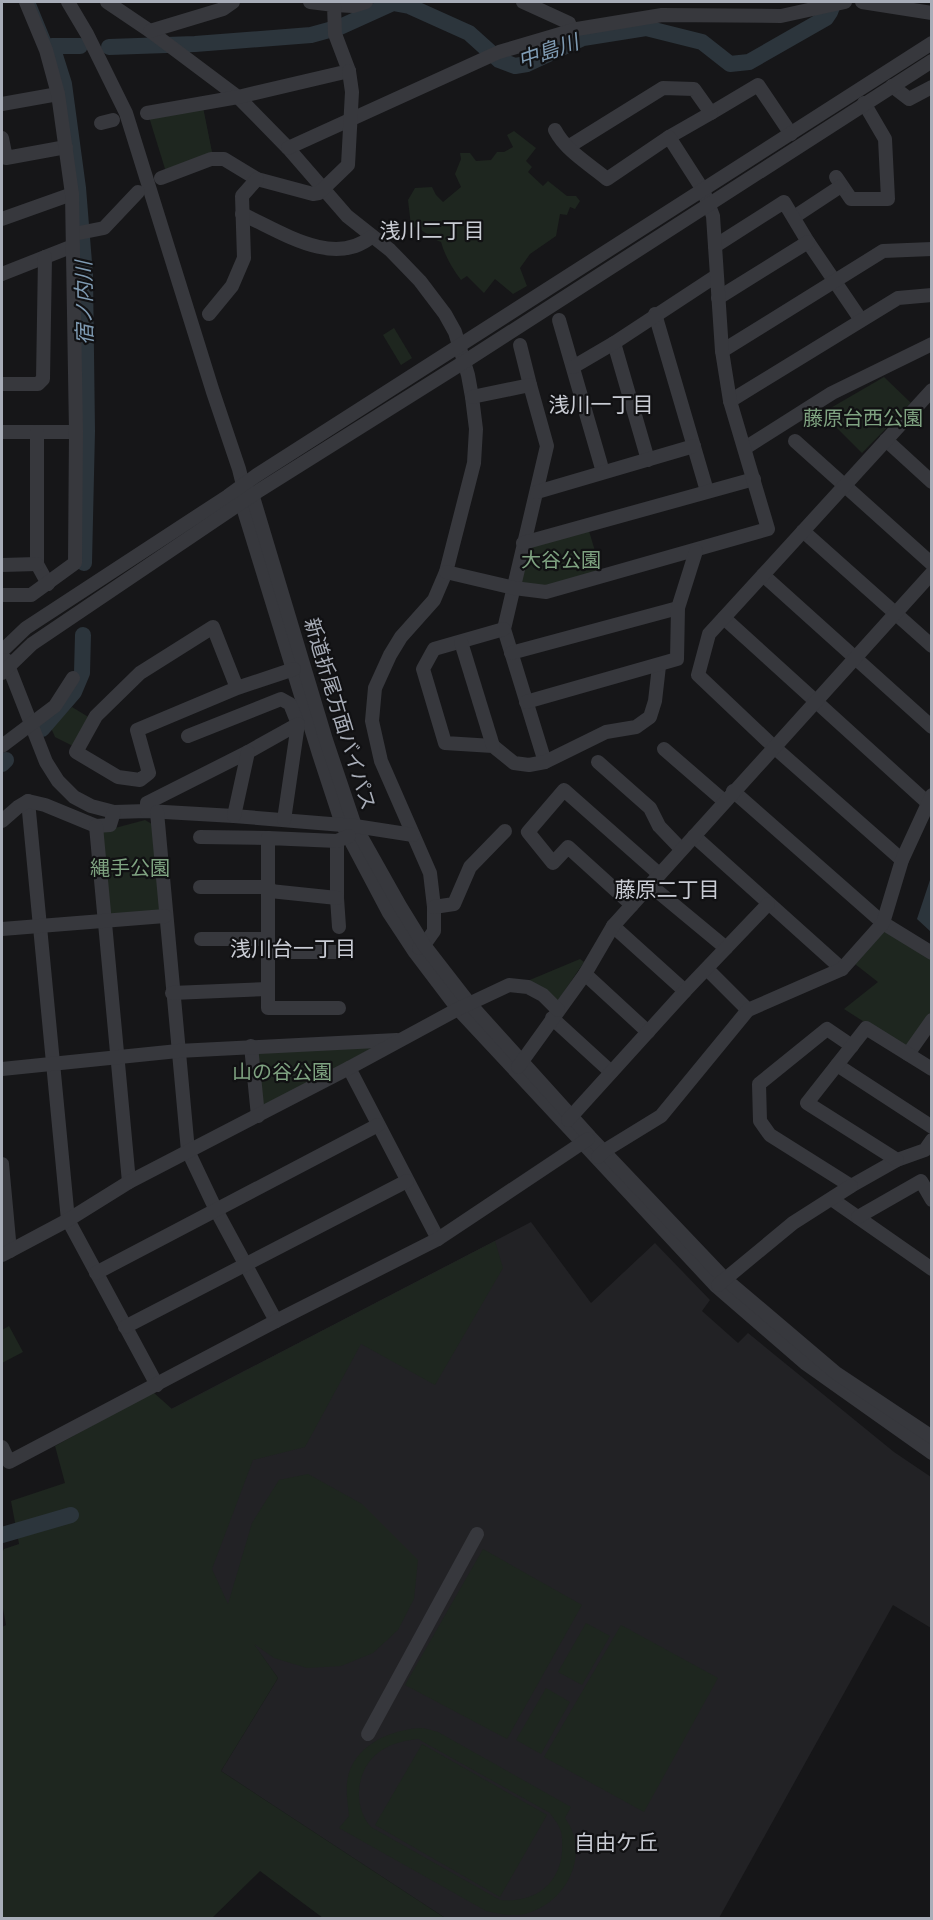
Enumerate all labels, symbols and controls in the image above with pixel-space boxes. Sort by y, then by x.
water label: 中島川 [514,28,584,73]
district label: 浅川二丁目 [380,218,485,243]
water label: 宿ノ内川 [71,259,97,345]
district label: 浅川一丁目 [549,392,654,417]
park label: 藤原台西公園 [803,406,923,430]
park label: 大谷公園 [521,548,601,572]
street label: 新道折尾方面バイパス [299,615,381,813]
park label: 縄手公園 [90,856,170,880]
district label: 藤原二丁目 [615,877,720,902]
district label: 浅川台一丁目 [230,936,356,961]
park label: 山の谷公園 [232,1060,332,1084]
district label: 自由ケ丘 [574,1830,658,1855]

